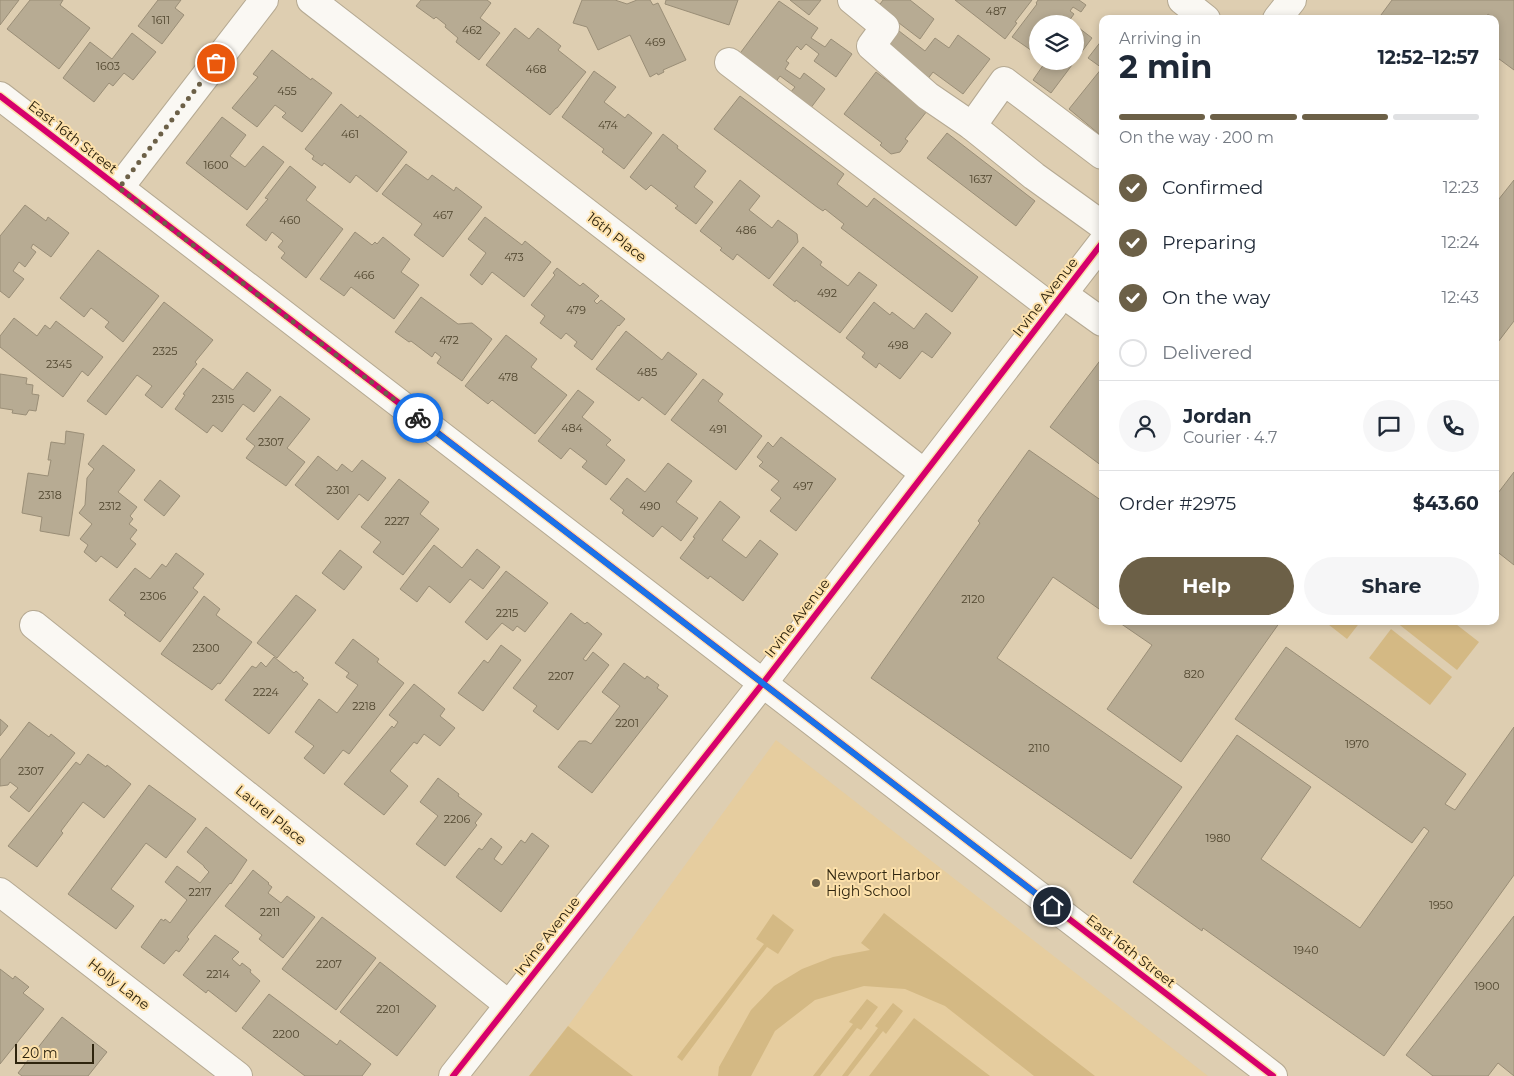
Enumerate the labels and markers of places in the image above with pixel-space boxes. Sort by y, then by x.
pin [195,42,237,84]
place label: Newport Harbor High School [826,866,941,900]
marker: Newport Harbor High School [810,877,822,889]
pin [1031,885,1073,927]

